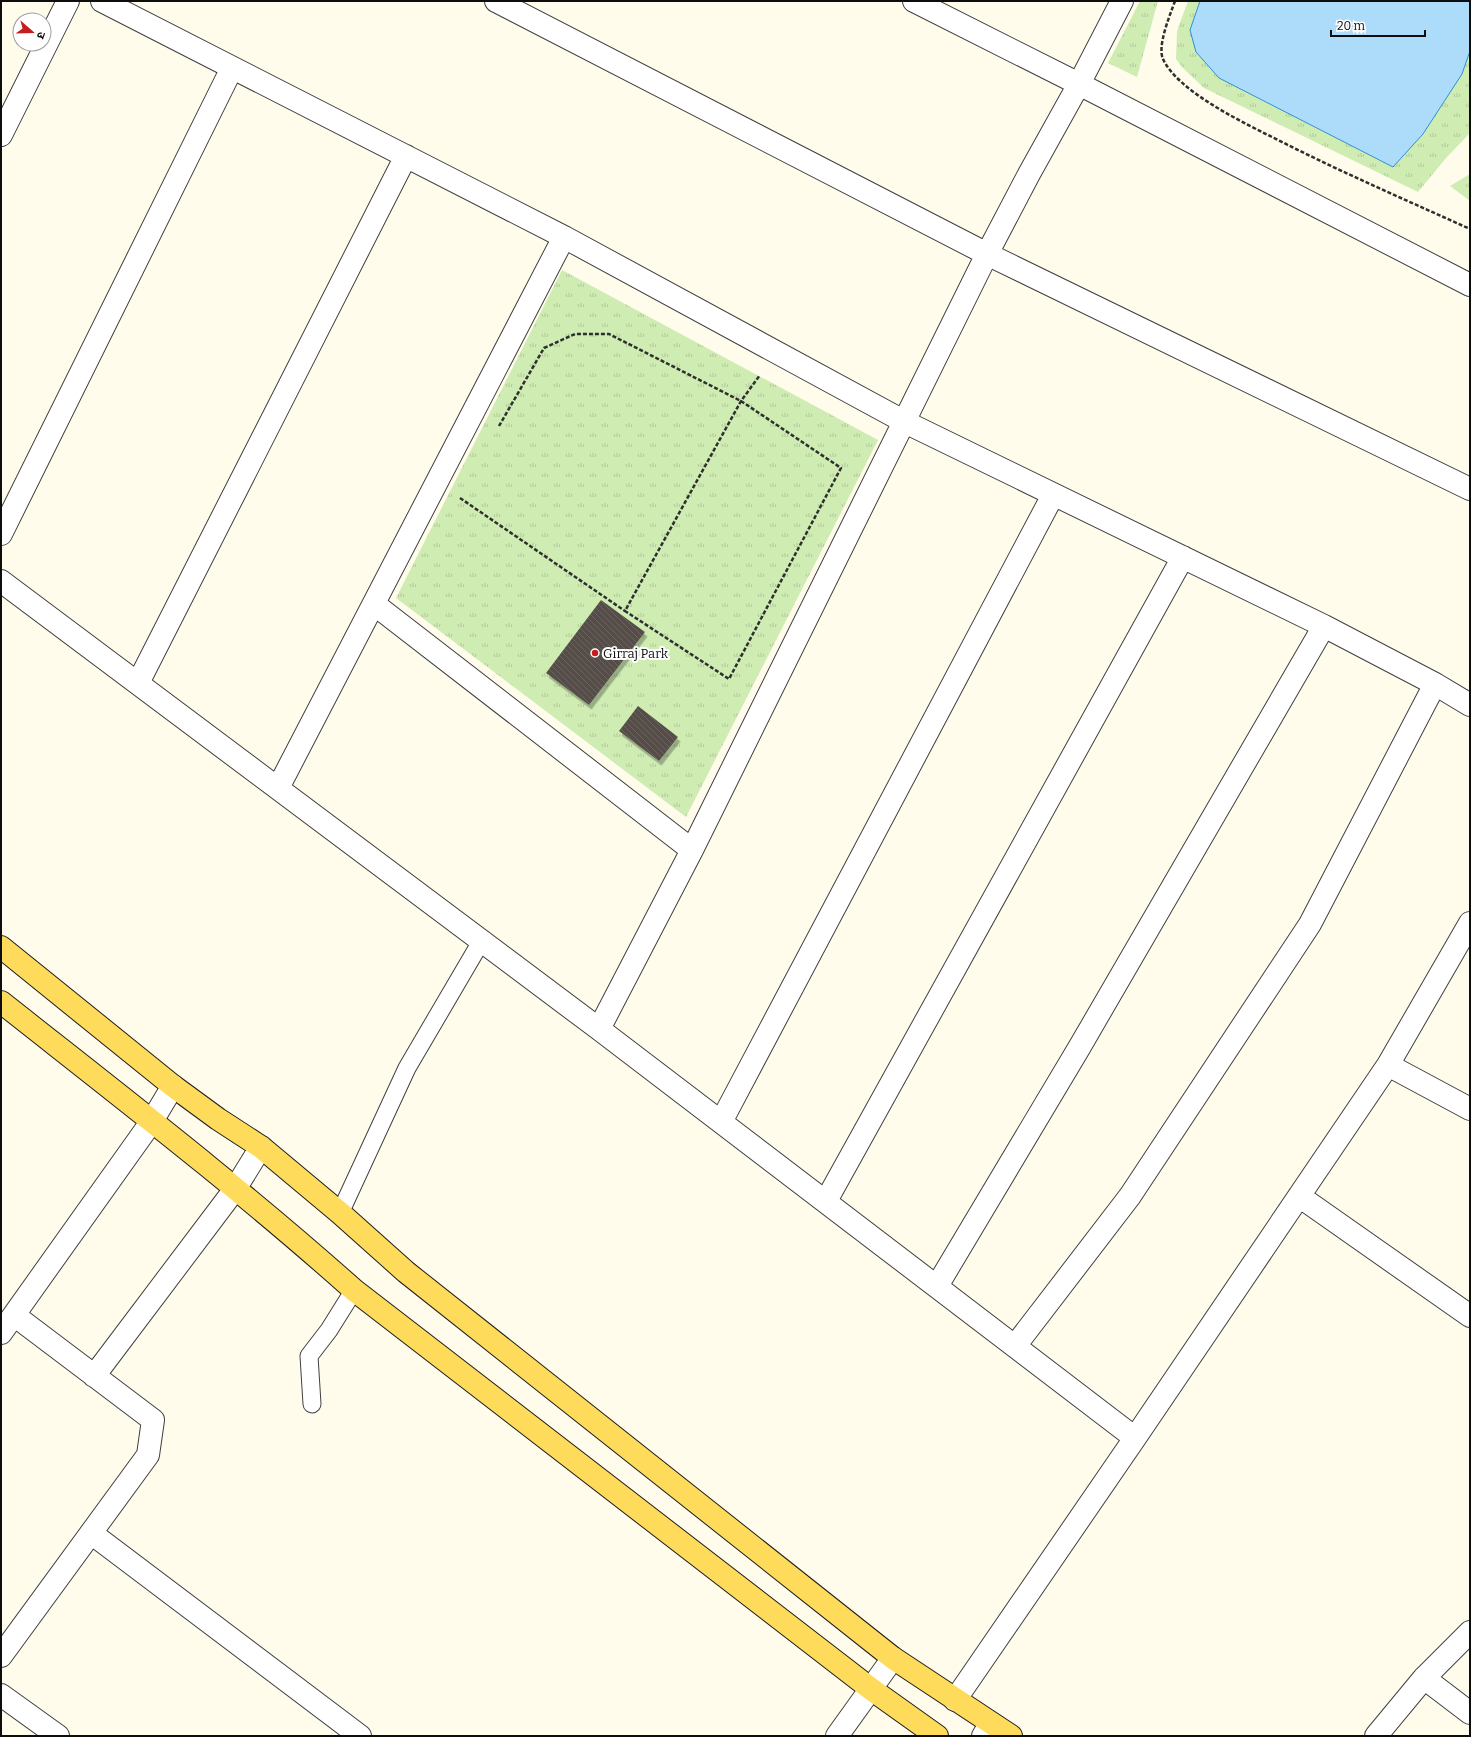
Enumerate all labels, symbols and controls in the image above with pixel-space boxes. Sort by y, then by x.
north arrow [12,12,52,52]
scale bar [1331,12,1425,38]
text: 20 m [1337,19,1366,33]
text: उ [34,30,48,41]
place label: Girraj Park [603,646,669,661]
marker: Girraj Park [590,648,600,658]

